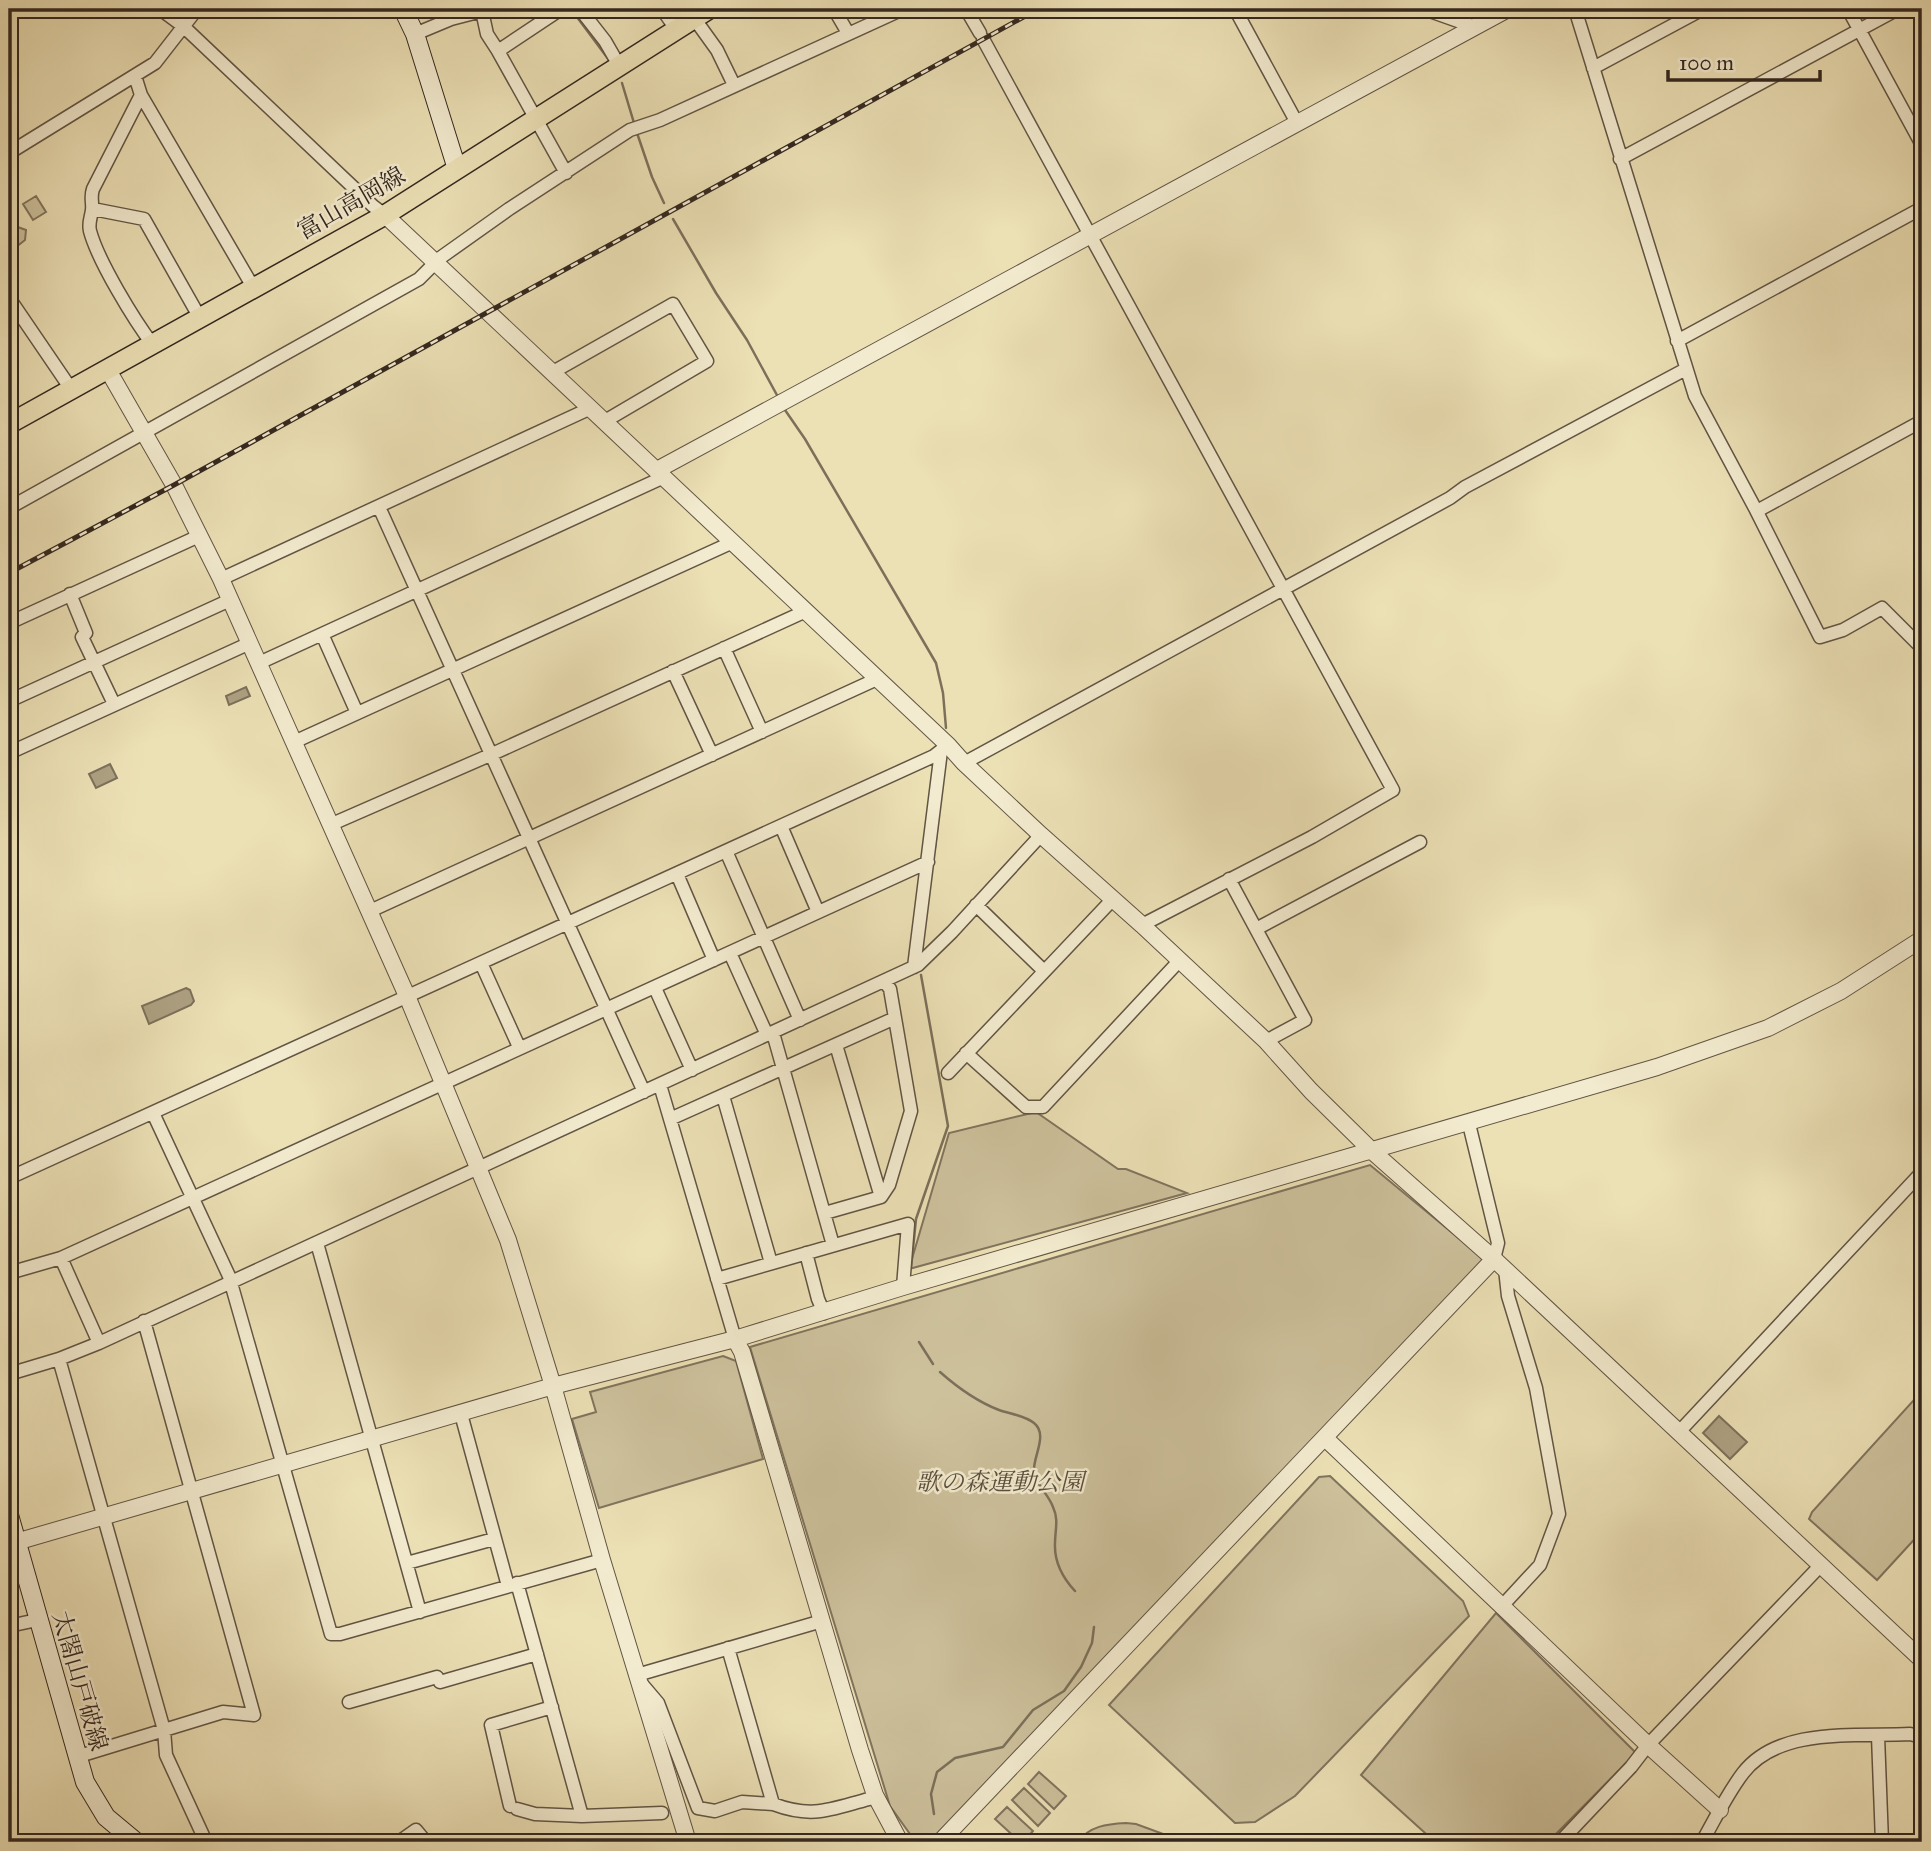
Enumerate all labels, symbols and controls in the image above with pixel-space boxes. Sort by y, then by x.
scale bar [1668,38,1821,82]
text: 100 m [1679,50,1734,76]
street label: 富山高岡線 [292,160,410,246]
park label: 歌の森運動公園 [916,1467,1088,1497]
street label: 太閤山戸破線 [46,1608,114,1754]

